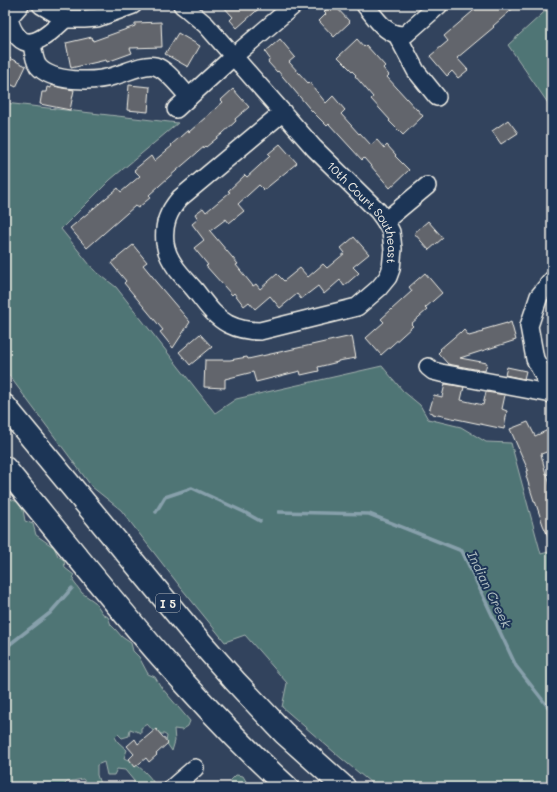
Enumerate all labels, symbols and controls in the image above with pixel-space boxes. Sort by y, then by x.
street label: 10th Court Southeast [324,158,401,264]
water label: Indian Creek [464,548,516,631]
road number: I 5 [156,594,180,612]

